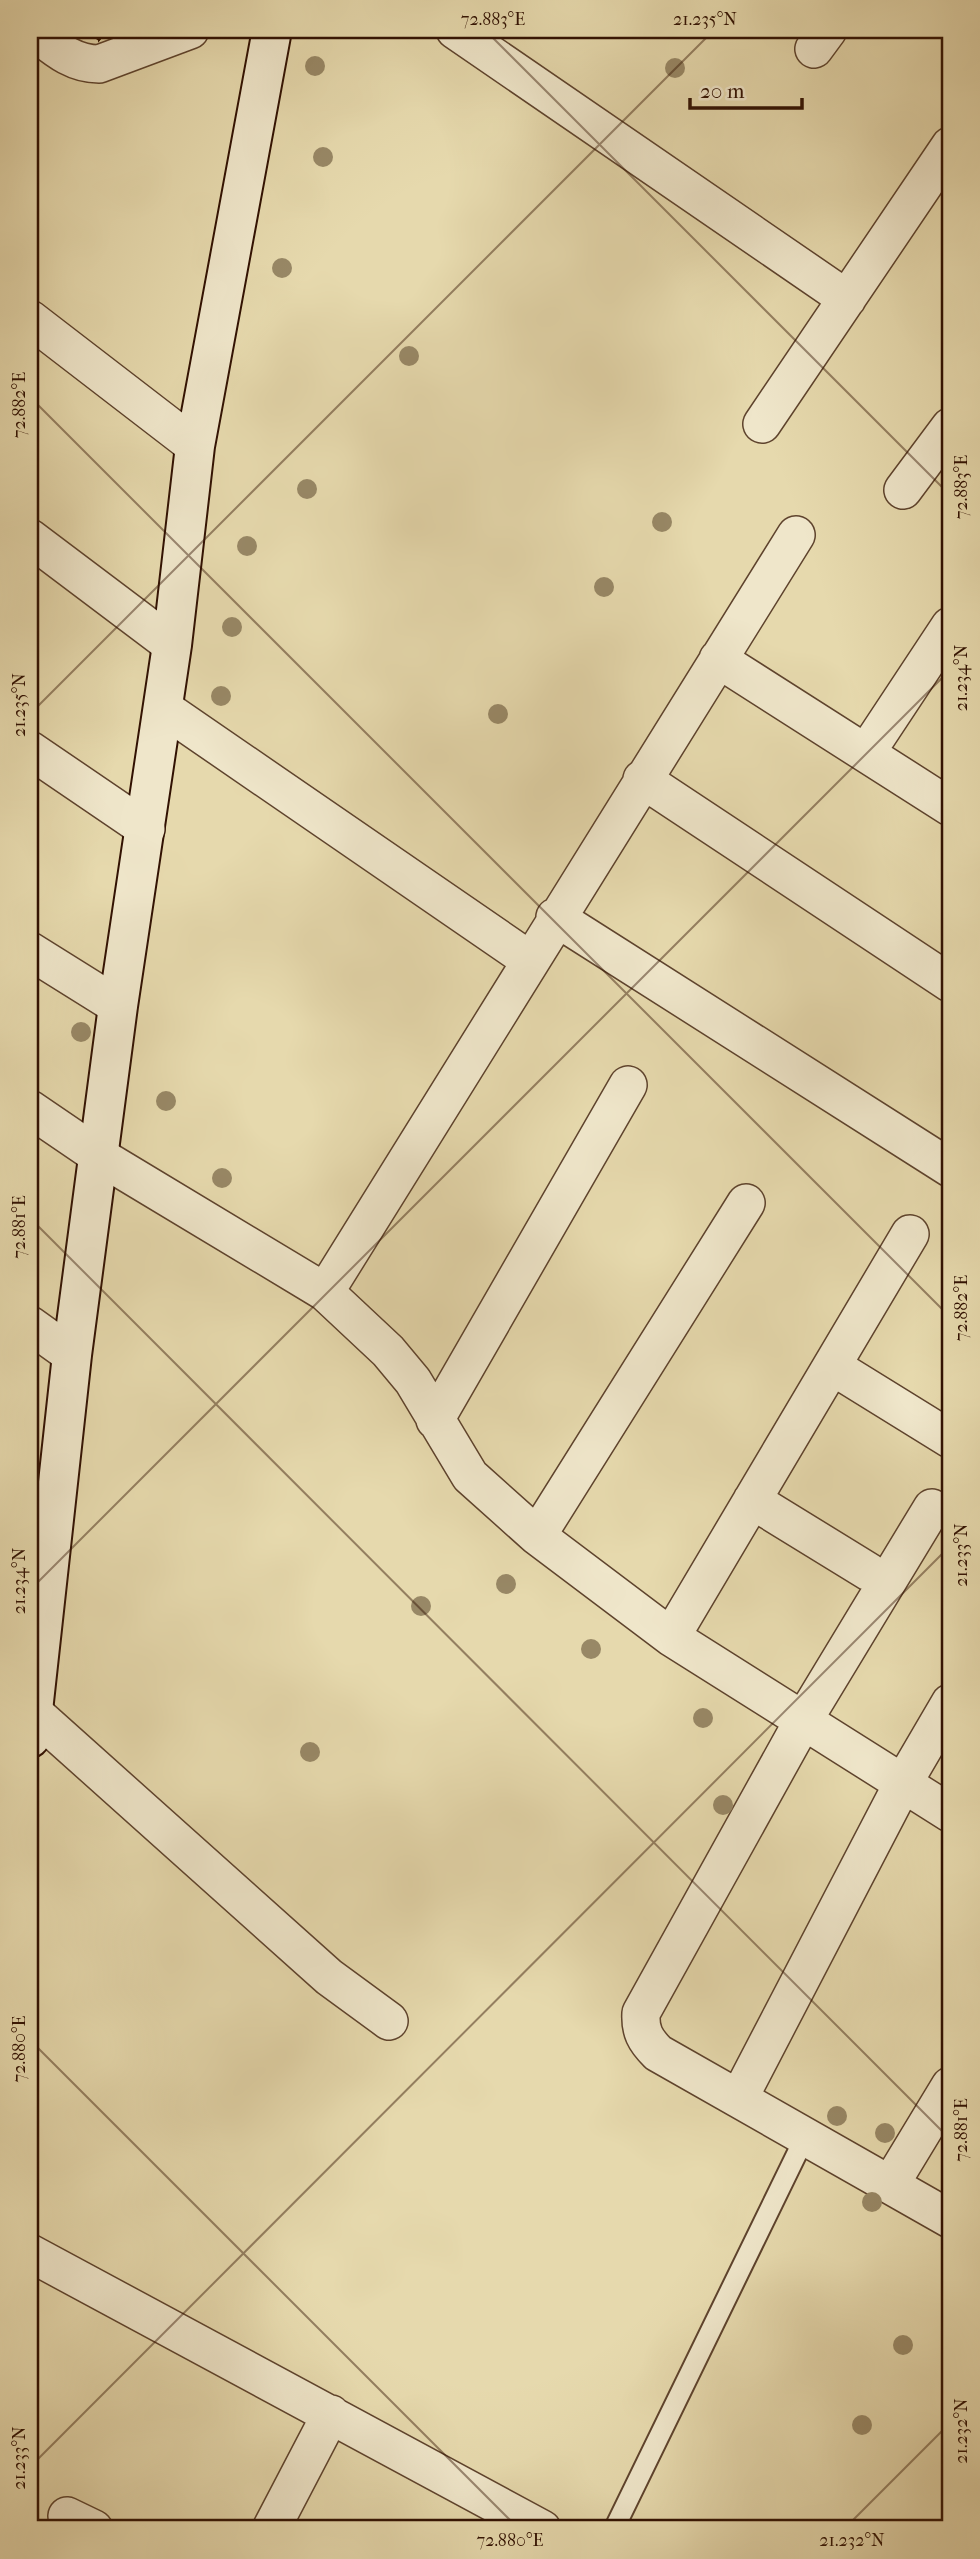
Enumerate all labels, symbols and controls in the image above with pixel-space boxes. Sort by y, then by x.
text: 72.883°E [461,9,525,30]
text: 21.235°N [673,9,737,30]
scale bar [690,66,802,110]
text: 20 m [700,79,745,103]
text: 72.882°E [9,372,30,438]
text: 72.883°E [951,455,972,519]
text: 21.234°N [951,644,972,711]
text: 21.235°N [9,673,30,737]
text: 72.881°E [9,1195,30,1259]
text: 72.882°E [951,1275,972,1341]
text: 21.233°N [951,1523,972,1587]
text: 21.234°N [9,1547,30,1614]
text: 72.880°E [9,2016,30,2082]
text: 72.881°E [951,2098,972,2162]
text: 21.232°N [951,2398,972,2464]
text: 21.233°N [9,2426,30,2490]
text: 72.880°E [477,2530,543,2551]
text: 21.232°N [819,2530,885,2551]

